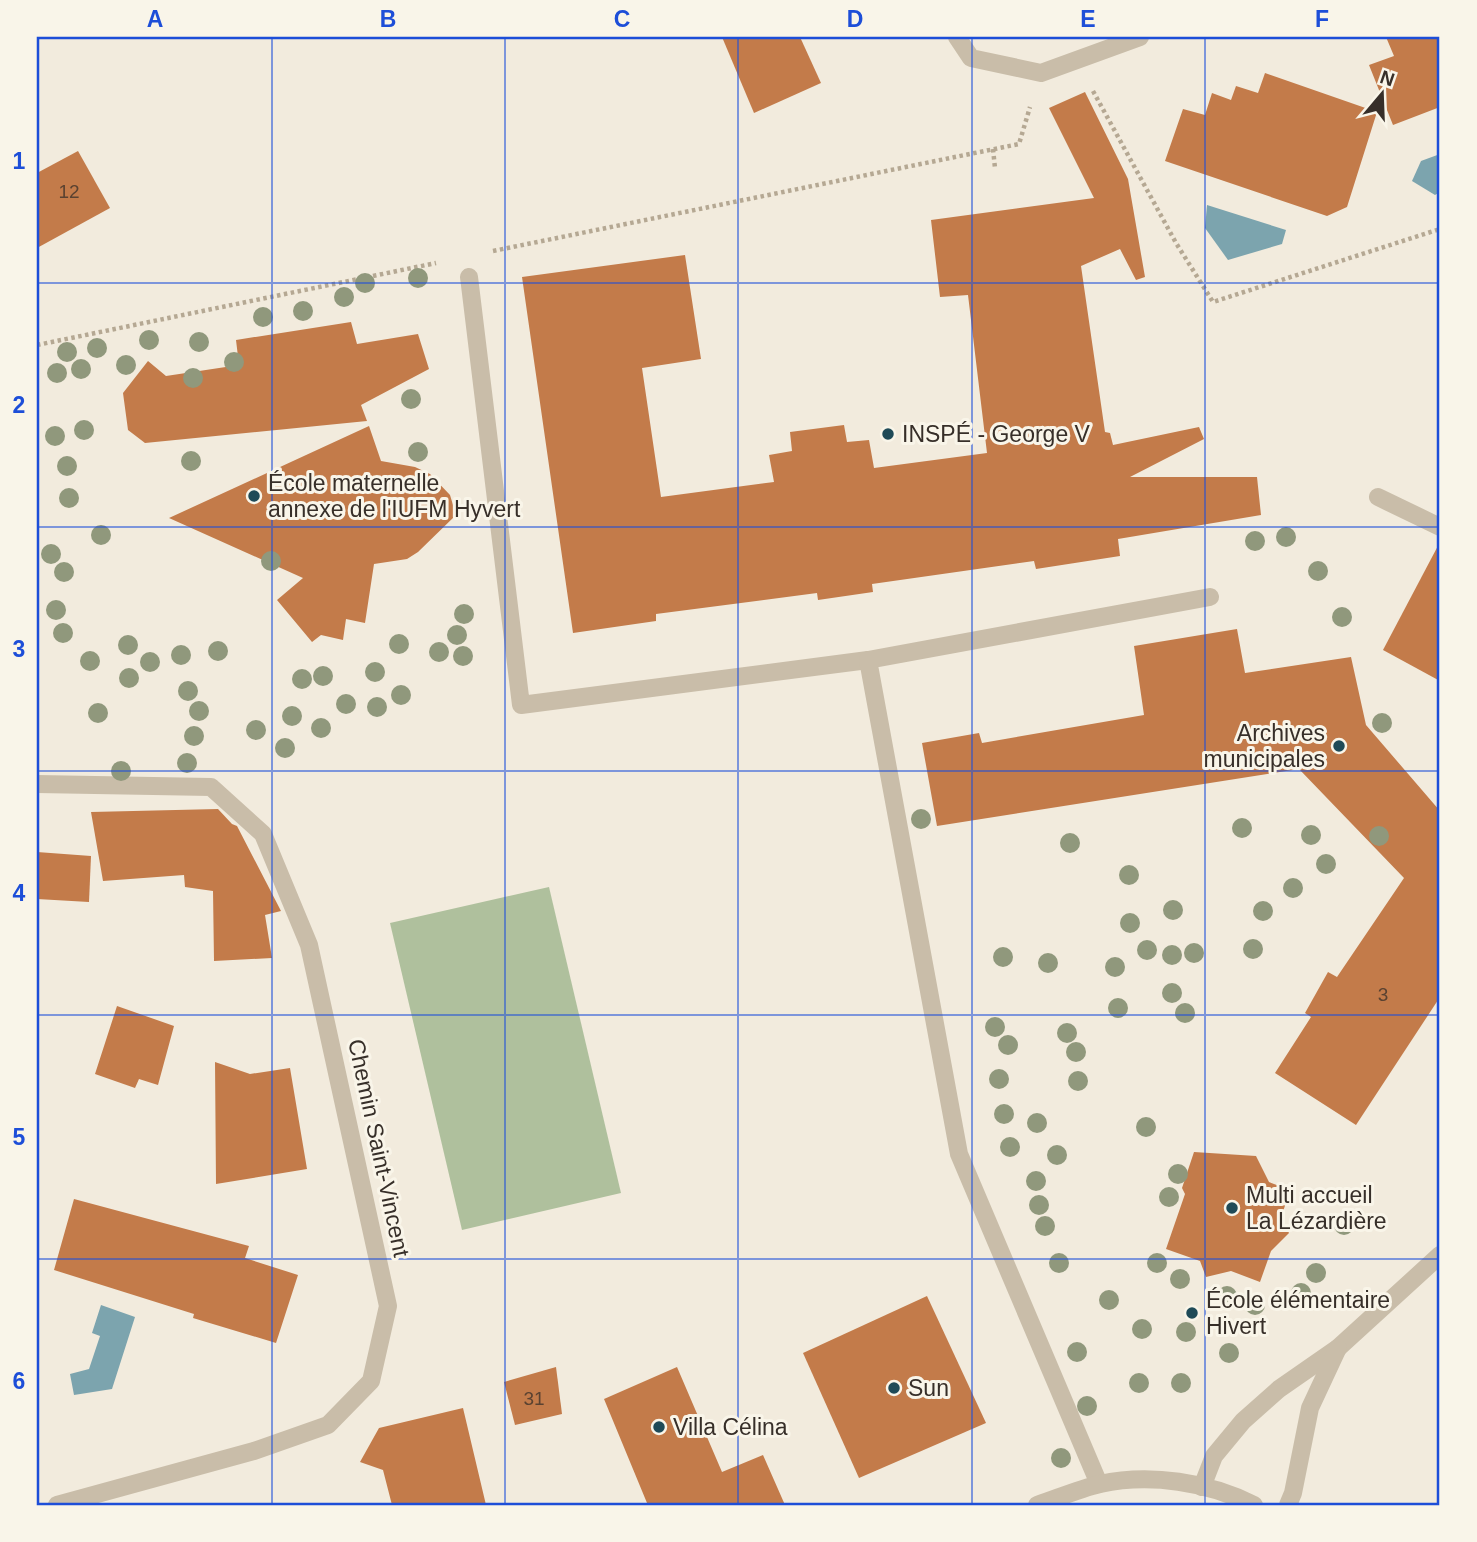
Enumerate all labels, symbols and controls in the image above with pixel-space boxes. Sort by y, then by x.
text: A [147,6,163,32]
text: B [380,6,396,32]
text: C [614,6,630,32]
text: D [847,6,863,32]
text: E [1080,6,1096,32]
text: F [1315,6,1329,32]
north arrow [1348,60,1418,130]
text: N [1377,66,1397,91]
text: 1 [13,148,26,174]
house number: 12 [58,181,80,202]
text: 2 [13,392,25,418]
place label: INSPÉ - George V [902,421,1091,447]
marker: INSPÉ - George V [880,426,896,442]
place label: École maternelle annexe de l'IUFM Hyvert [268,470,521,522]
marker: École maternelle annexe de l'IUFM Hyvert [246,488,262,504]
text: 3 [13,636,25,662]
place label: Archives municipales [1204,720,1325,772]
marker: Archives municipales [1331,738,1347,754]
text: 4 [13,880,26,906]
house number: 3 [1378,984,1388,1005]
street label: Chemin Saint-Vincent [343,1037,415,1260]
text: 5 [13,1124,26,1150]
place label: Multi accueil La Lézardière [1246,1182,1387,1234]
marker: Multi accueil La Lézardière [1224,1200,1240,1216]
place label: École élémentaire Hivert [1206,1287,1390,1339]
marker: École élémentaire Hivert [1184,1305,1200,1321]
text: 6 [13,1368,25,1394]
place label: Sun [908,1375,949,1401]
marker: Sun [886,1380,902,1396]
house number: 31 [523,1388,545,1409]
place label: Villa Célina [673,1414,788,1440]
marker: Villa Célina [651,1419,667,1435]

